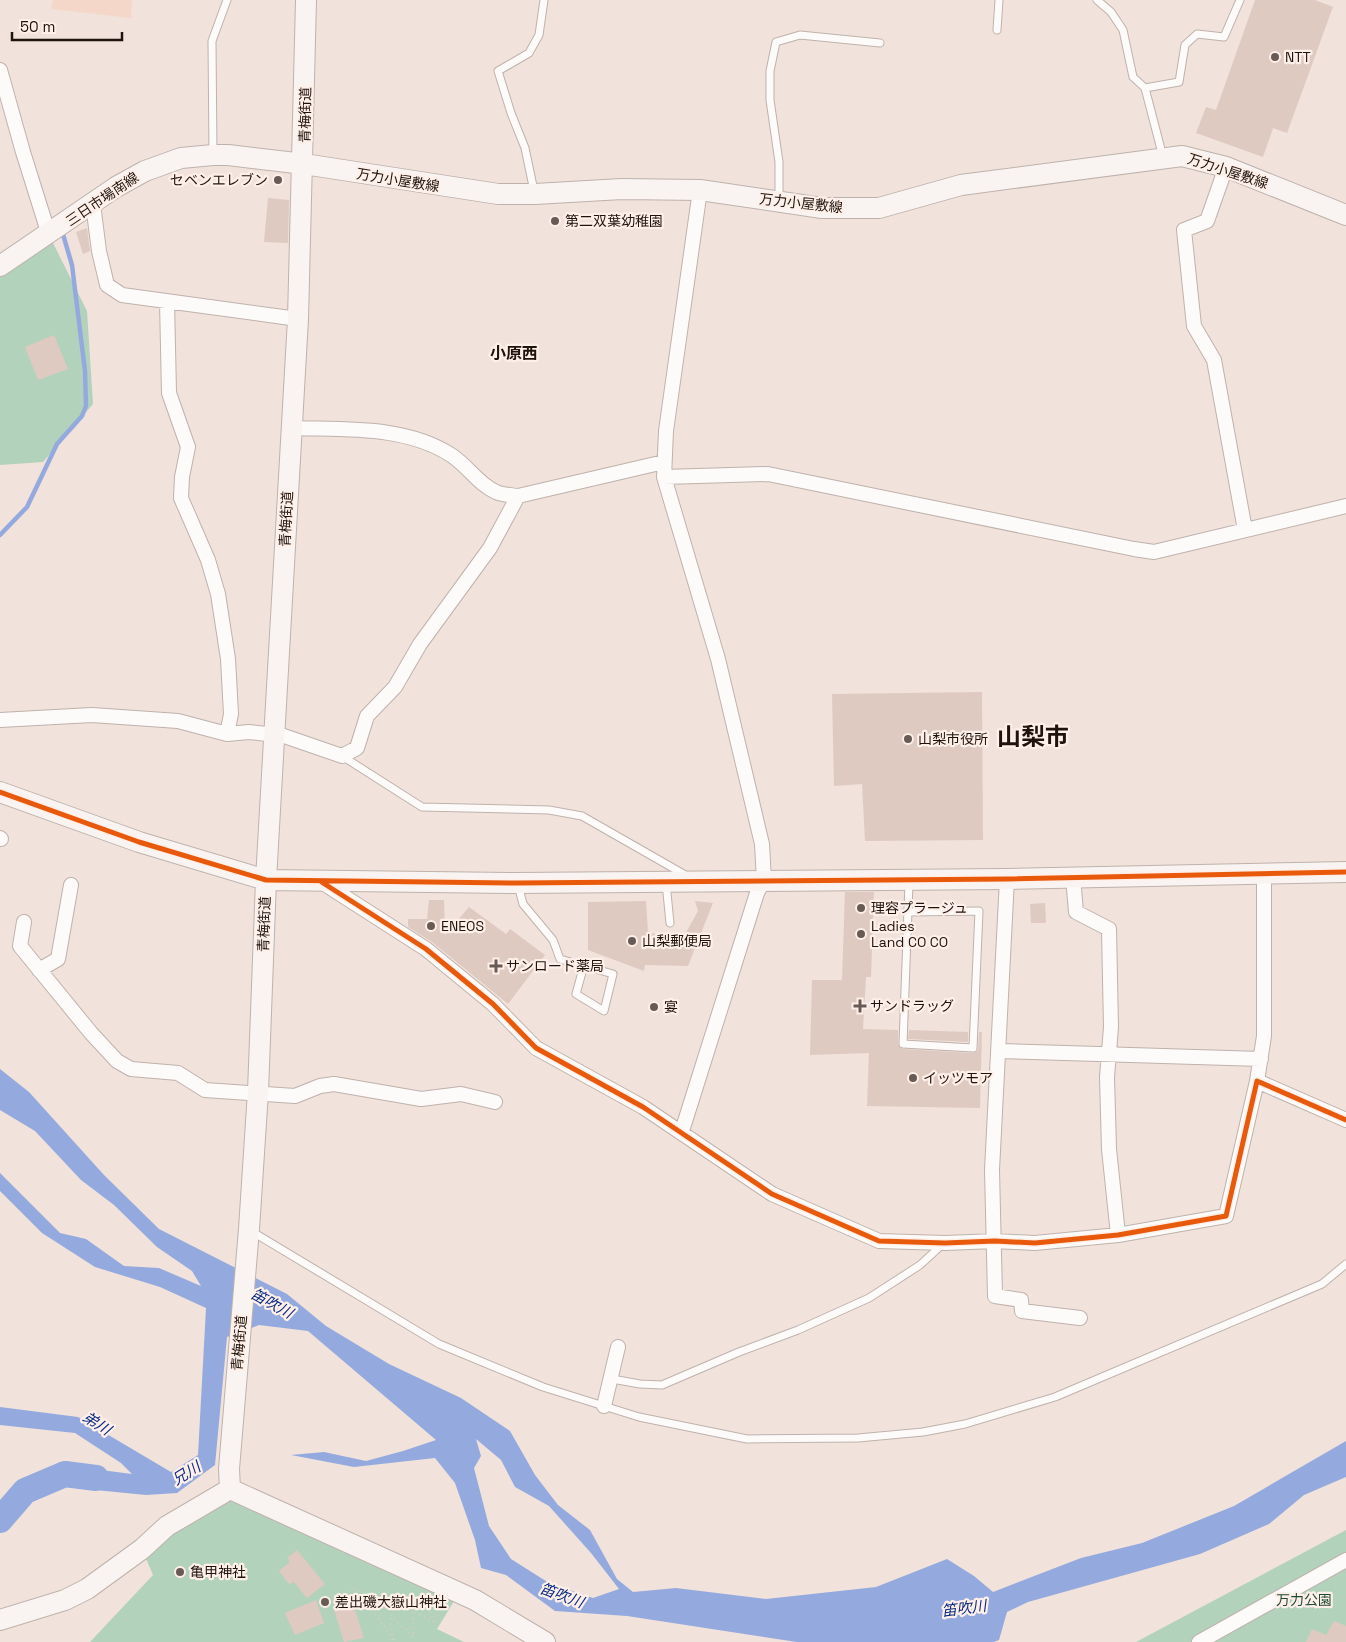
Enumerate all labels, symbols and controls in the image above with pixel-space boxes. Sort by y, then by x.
scale bar [12,10,122,42]
text: 50 m [20,17,55,36]
place label: NTT [1285,48,1311,66]
marker: NTT [1269,51,1281,63]
street label: 青梅街道 [296,87,314,143]
street label: 万力小屋敷線 [1185,149,1271,193]
street label: 万力小屋敷線 [355,165,441,195]
street label: 三日市場南線 [62,168,142,230]
place label: セベンエレブン [170,171,268,189]
marker: セベンエレブン [272,174,284,186]
street label: 万力小屋敷線 [758,190,844,216]
place label: 第二双葉幼稚園 [565,212,663,230]
marker: 第二双葉幼稚園 [549,215,561,227]
district label: 小原西 [490,343,538,364]
street label: 青梅街道 [276,491,296,547]
district label: 山梨市 [997,721,1069,752]
place label: 山梨市役所 [918,730,988,748]
marker: 山梨市役所 [902,733,914,745]
street label: 青梅街道 [254,896,274,952]
place label: 理容プラージュ [871,899,968,917]
marker: 理容プラージュ [855,902,867,914]
place label: ENEOS [441,917,484,935]
place label: Ladies Land CO CO [871,917,948,951]
marker: ENEOS [425,920,437,932]
marker: Ladies Land CO CO [855,928,867,940]
place label: 山梨郵便局 [642,932,712,950]
marker: 山梨郵便局 [626,935,638,947]
place label: サンロード薬局 [506,957,604,975]
marker: サンロード薬局 [490,960,502,972]
place label: サンドラッグ [870,997,954,1015]
place label: 宴 [664,998,678,1016]
marker: サンドラッグ [854,1000,866,1012]
marker: 宴 [648,1001,660,1013]
place label: イッツモア [923,1069,993,1087]
marker: イッツモア [907,1072,919,1084]
water label: 笛吹川 [248,1284,298,1323]
street label: 青梅街道 [228,1314,250,1372]
water label: 弟川 [79,1407,116,1440]
water label: 兄川 [168,1456,205,1489]
place label: 亀甲神社 [190,1563,246,1581]
marker: 亀甲神社 [174,1566,186,1578]
water label: 笛吹川 [538,1578,588,1612]
park label: 万力公園 [1276,1591,1332,1609]
place label: 差出磯大嶽山神社 [335,1593,447,1611]
marker: 差出磯大嶽山神社 [319,1596,331,1608]
water label: 笛吹川 [941,1596,989,1620]

